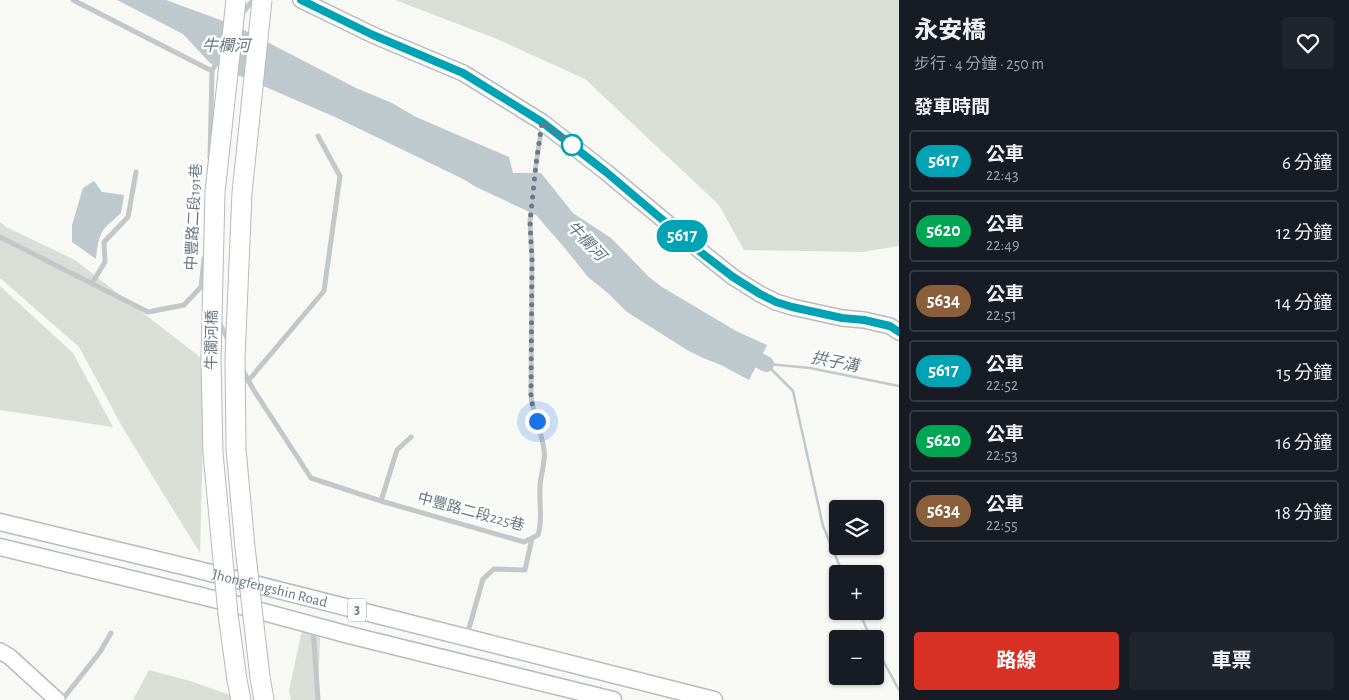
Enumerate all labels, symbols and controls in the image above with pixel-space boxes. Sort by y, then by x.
button: heart [1282,17,1334,69]
text: 永安橋 [914,19,986,43]
water label: 牛欄河 [202,37,253,54]
text: 步行 · 4 分鐘 · 250 m [914,56,1044,72]
text: 發車時間 [914,98,990,117]
unlabelled marker [561,134,583,156]
text: 公車 [986,145,1024,164]
text: 5617 [928,152,959,170]
text: 6 分鐘 [1282,154,1332,173]
street label: 中豐路二段191巷 [183,163,204,271]
text: 22:43 [986,167,1019,183]
text: 公車 [986,215,1024,234]
water label: 牛欄河 [564,217,611,266]
line badge: 5617 [647,220,717,252]
text: 5620 [926,222,961,240]
text: 12 分鐘 [1276,224,1332,243]
text: 5617 [667,227,697,245]
text: 22:49 [986,237,1019,253]
text: 公車 [986,285,1024,304]
text: 5634 [927,292,960,310]
text: 14 分鐘 [1275,294,1332,313]
text: 22:51 [986,307,1016,323]
street label: 牛瀾河橋 [203,310,220,370]
water label: 拱子溝 [810,349,862,375]
text: 公車 [986,355,1024,374]
text: 5617 [928,362,959,380]
text: 15 分鐘 [1276,364,1332,383]
text: 22:52 [986,377,1018,393]
your location [525,409,550,434]
text: 公車 [986,425,1024,444]
text: 5620 [926,432,961,450]
text: 16 分鐘 [1275,434,1332,453]
text: 22:53 [986,447,1018,463]
street label: 中豐路二段225巷 [416,490,526,533]
text: 公車 [986,495,1024,514]
map controls [829,500,884,685]
button: layers [829,500,884,555]
text: 5634 [927,502,960,520]
text: 18 分鐘 [1275,504,1332,523]
text: 22:55 [986,517,1018,533]
button: + [829,565,884,620]
street label: Jhongfengshin Road [211,566,329,610]
road number: 3 [348,598,366,622]
button: − [829,630,884,685]
button: 路線 [914,632,1119,690]
button: 車票 [1129,632,1334,690]

